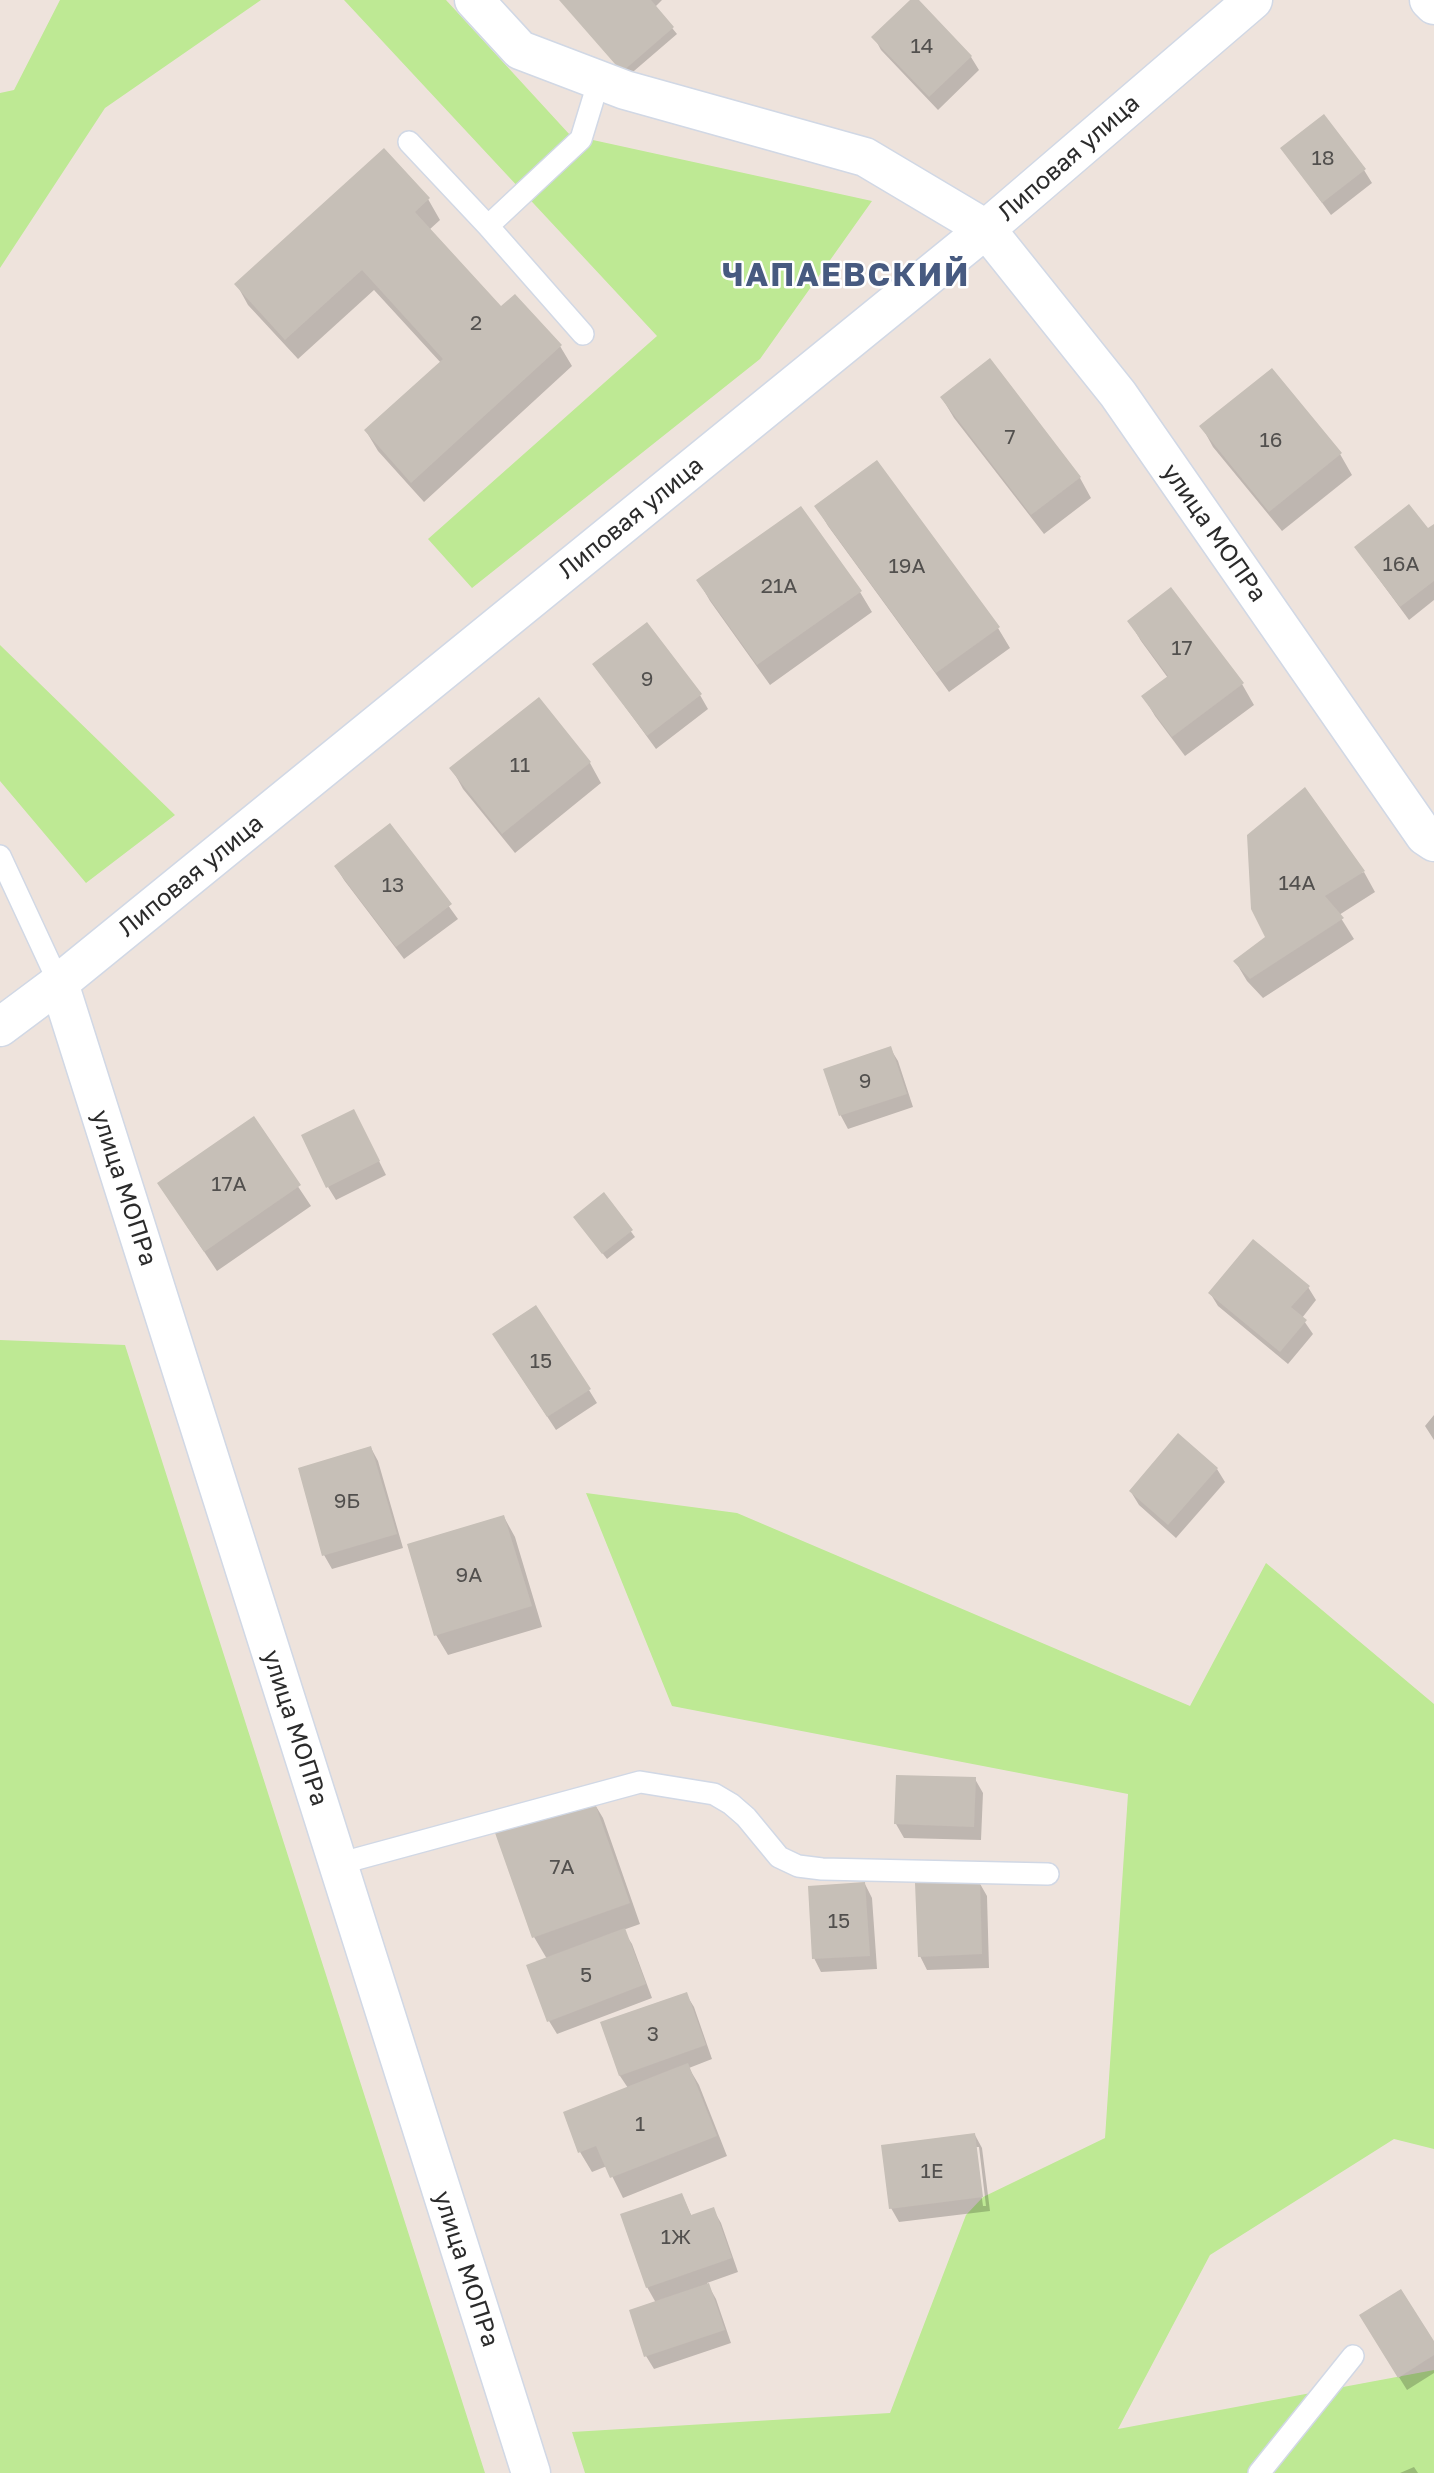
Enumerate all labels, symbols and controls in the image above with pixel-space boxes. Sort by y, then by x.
house number: 14 [911,33,933,59]
street label: Липовая улица [992,89,1146,227]
house number: 18 [1312,145,1334,171]
district label: ЧАПАЕВСКИЙ [723,257,969,295]
house number: 2 [470,310,482,336]
house number: 7 [1004,424,1016,450]
house number: 16 [1260,427,1282,453]
street label: Липовая улица [553,451,709,585]
street label: улица МОПРа [1156,458,1272,608]
house number: 16А [1383,551,1419,577]
house number: 19А [889,553,925,579]
house number: 21А [761,573,797,599]
house number: 17 [1171,635,1193,661]
house number: 9 [641,666,653,692]
house number: 11 [510,752,530,778]
street label: Липовая улица [113,809,269,943]
house number: 14А [1278,870,1316,896]
house number: 13 [382,872,404,898]
house number: 9 [859,1068,871,1094]
street label: улица МОПРа [85,1107,163,1269]
house number: 17А [211,1171,247,1197]
house number: 15 [530,1348,552,1374]
house number: 9Б [334,1488,360,1514]
house number: 9А [456,1562,482,1588]
street label: улица МОПРа [256,1647,334,1809]
house number: 7А [549,1854,575,1880]
house number: 15 [828,1908,850,1934]
house number: 5 [580,1962,592,1988]
house number: 3 [647,2021,659,2047]
house number: 1 [635,2111,645,2137]
house number: 1Е [921,2158,943,2184]
street label: улица МОПРа [427,2188,505,2350]
house number: 1Ж [661,2224,691,2250]

